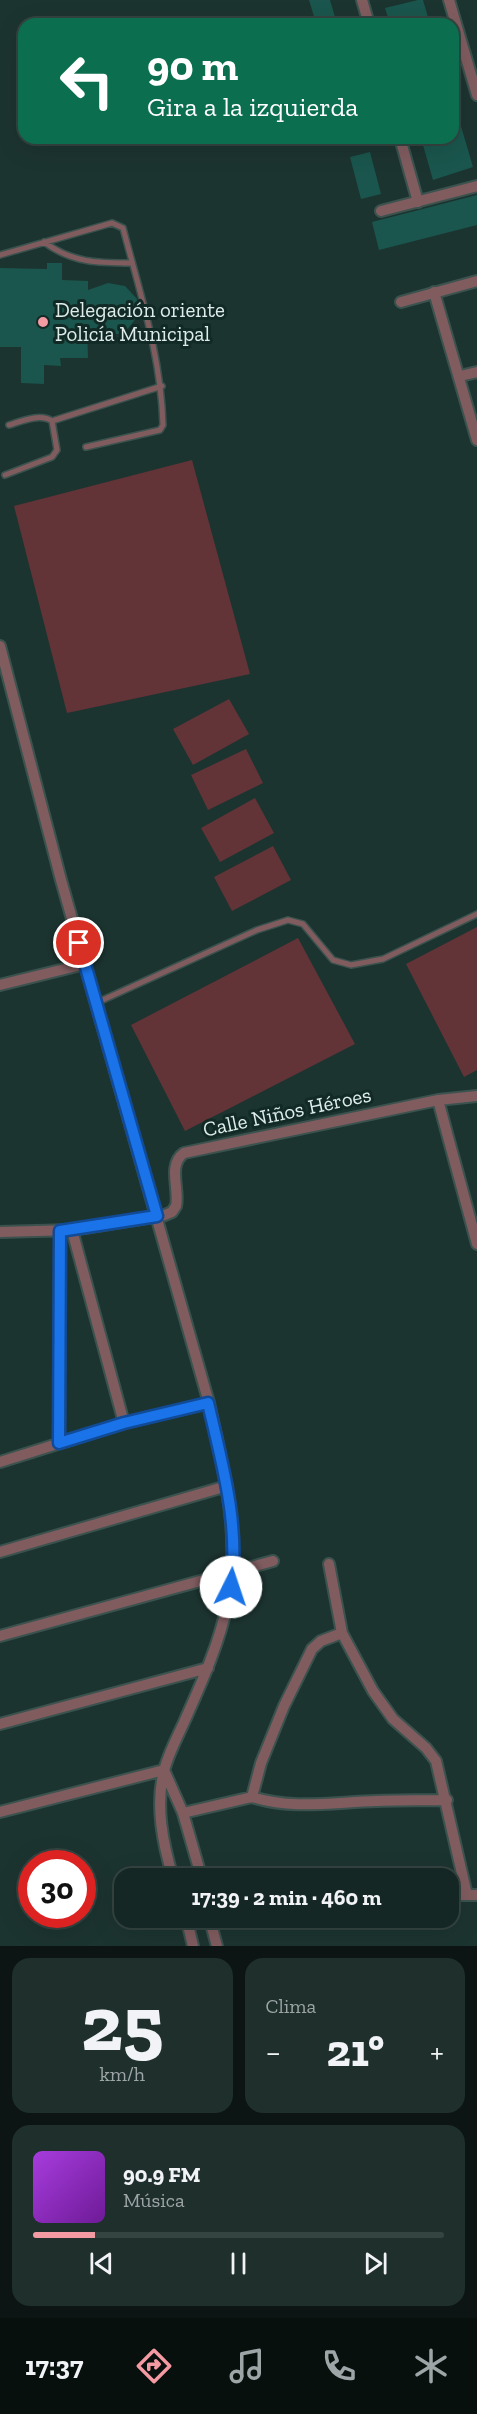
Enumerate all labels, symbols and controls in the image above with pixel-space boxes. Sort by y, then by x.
text: 90 m [147,40,238,91]
icon: left [48,42,126,120]
text: Gira a la izquierda [147,91,358,123]
place label: Delegación oriente Policía Municipal [55,297,225,346]
marker: Delegación oriente Policía Municipal [36,315,50,329]
pin [53,917,104,968]
icon: arrive [62,926,95,959]
street label: Calle Niños Héroes [201,1081,373,1142]
position arrow [199,1555,263,1619]
speed limit sign: 30 [18,1850,96,1928]
text: 17:39 · 2 min · 460 m [191,1884,382,1911]
text: 25 [81,1976,164,2070]
text: Clima [266,1994,316,2018]
text: 21° [327,2024,384,2078]
text: − [266,2032,281,2071]
text: + [430,2032,444,2071]
text: km/h [99,2062,145,2086]
text: 90.9 FM [123,2161,201,2188]
text: Música [123,2188,185,2212]
icon: previous [85,2247,118,2280]
icon: pause [222,2247,255,2280]
icon: next [359,2247,392,2280]
icon: directions [133,2345,175,2387]
icon: music [226,2345,268,2387]
icon: phone [318,2345,360,2387]
icon: climate [410,2345,452,2387]
text: 17:37 [25,2350,83,2382]

